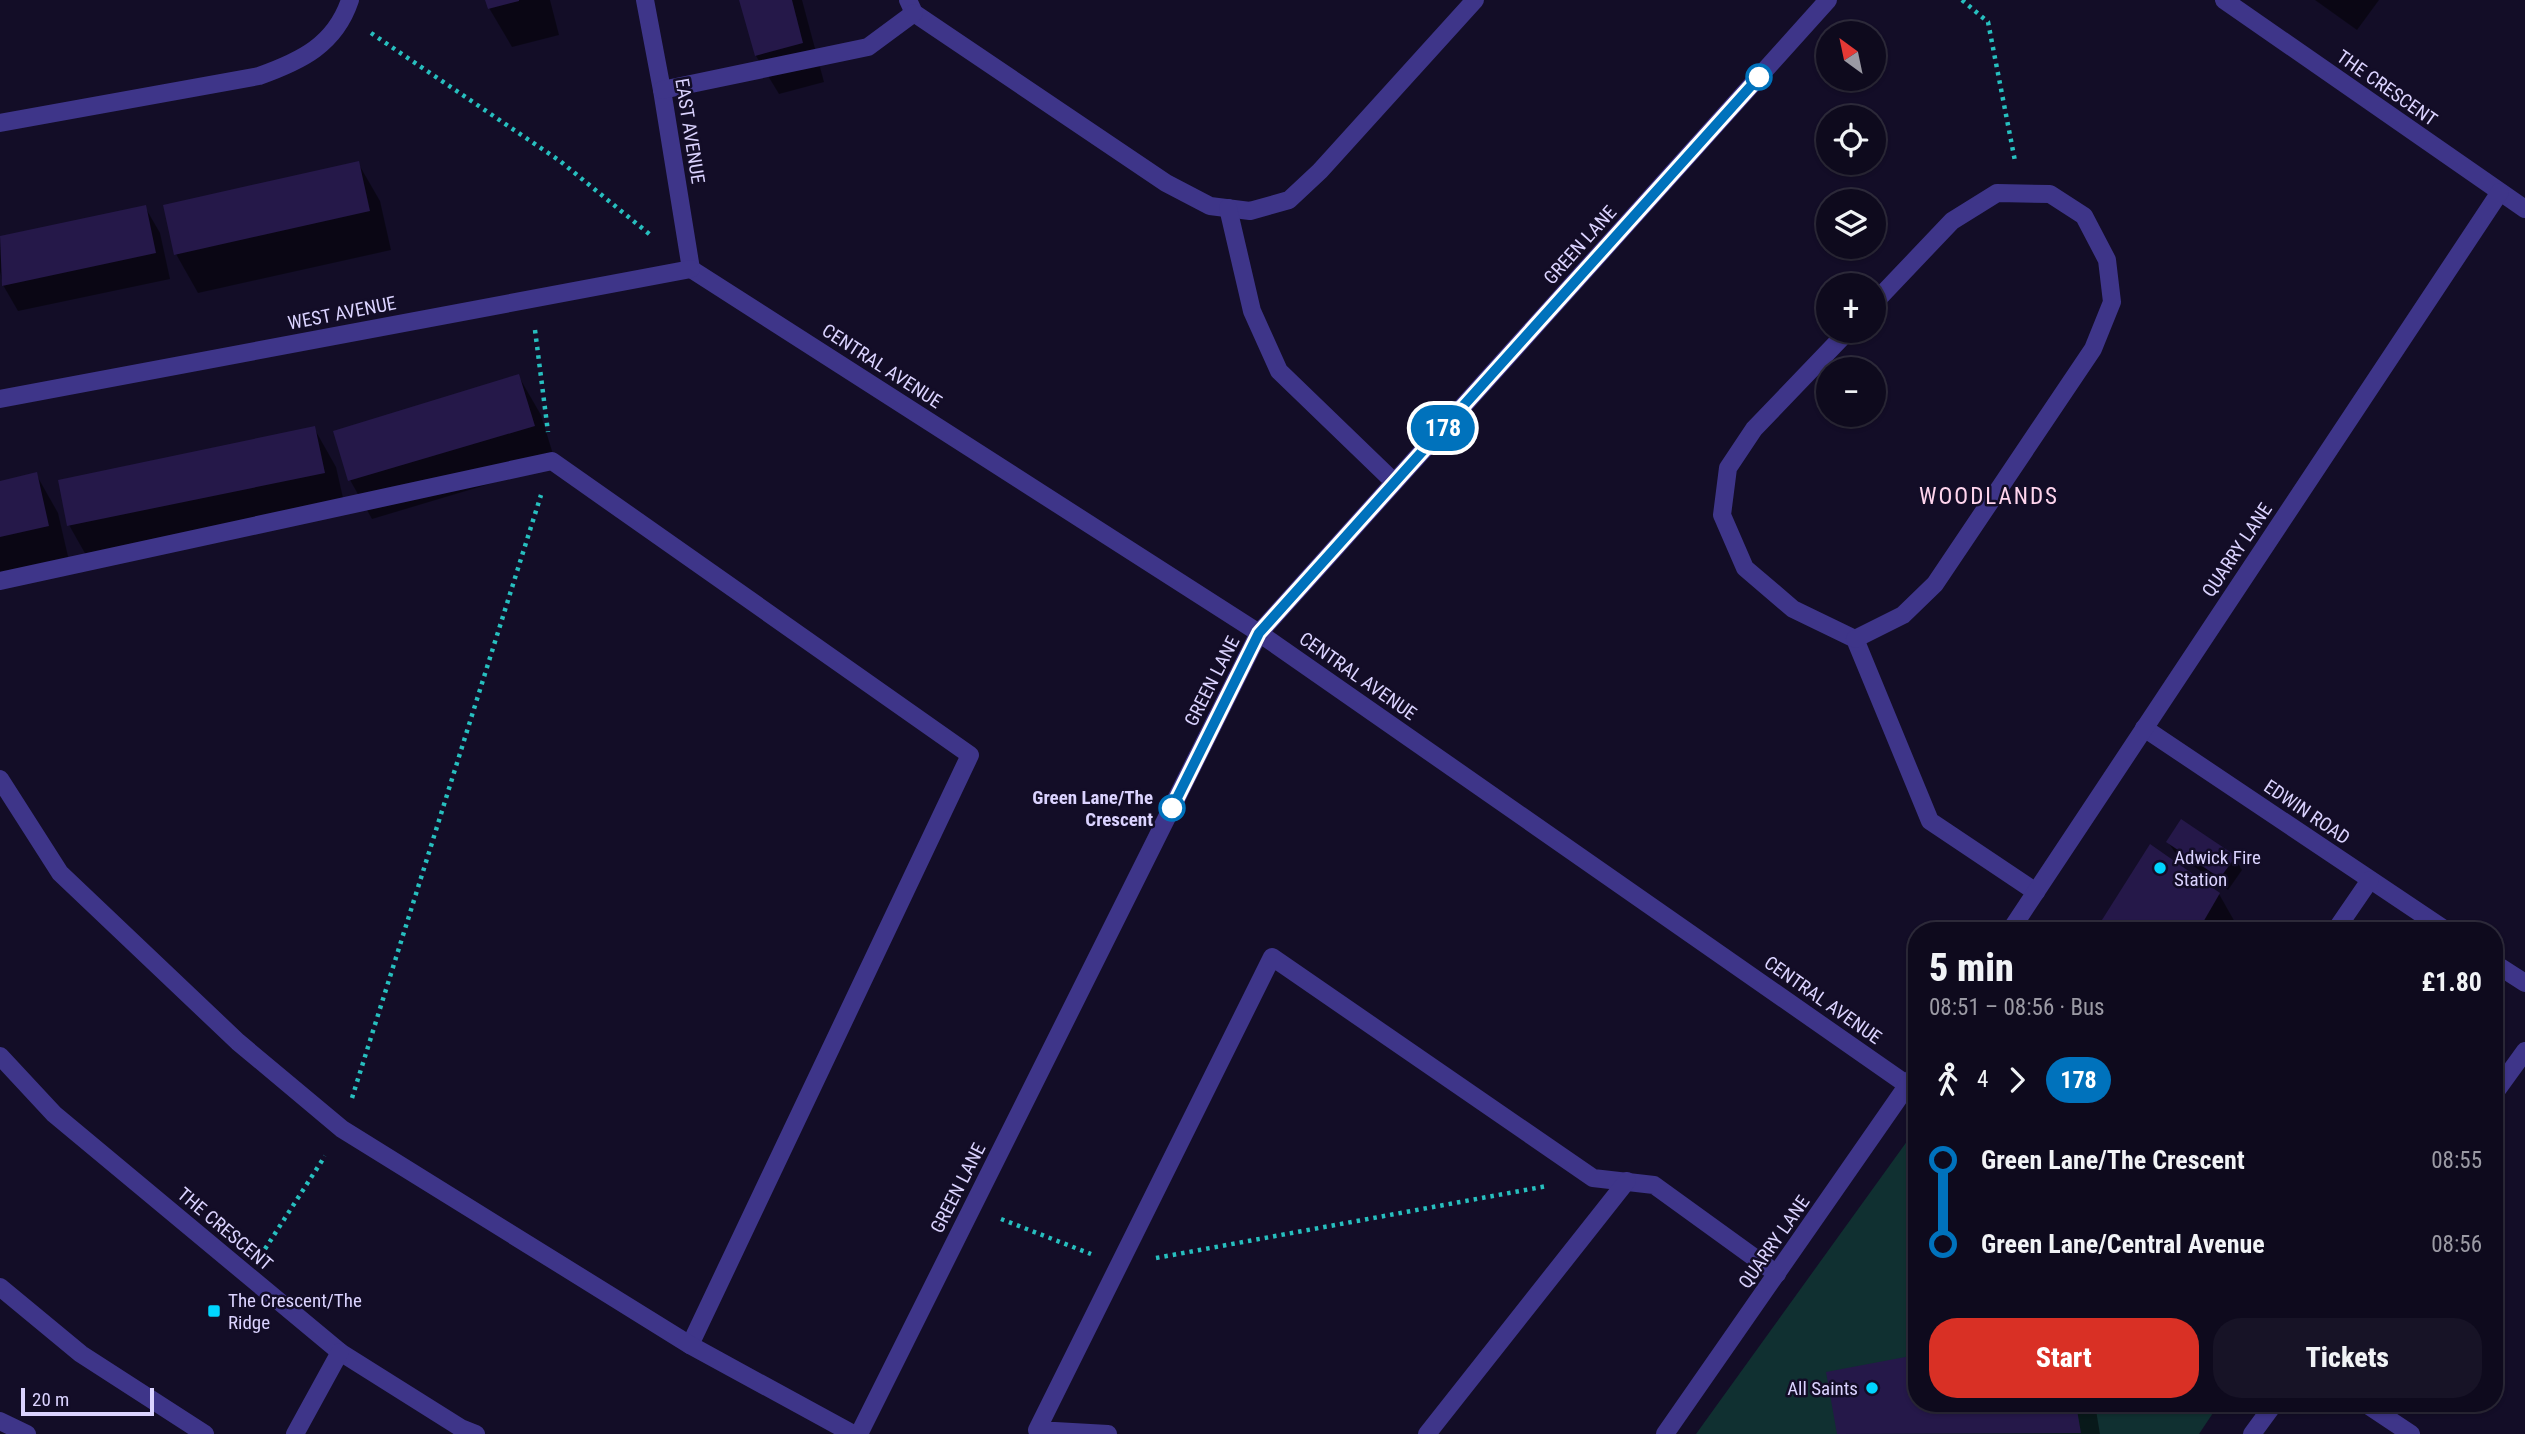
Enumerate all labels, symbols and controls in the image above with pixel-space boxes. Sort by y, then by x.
north arrow [1816,21,1886,91]
map controls [1816,21,1886,427]
street label: THE CRESCENT [2332,45,2442,131]
unlabelled marker [1746,64,1772,90]
street label: EAST AVENUE [670,77,710,185]
button: locate [1816,105,1886,175]
button: layers [1816,189,1886,259]
street label: GREEN LANE [1539,201,1621,289]
button: + [1816,273,1886,343]
street label: WEST AVENUE [286,291,398,335]
street label: CENTRAL AVENUE [818,319,946,413]
button: − [1816,357,1886,427]
line badge: 178 [1403,405,1483,451]
text: 178 [1425,414,1461,442]
district label: WOODLANDS [1919,483,2059,510]
street label: QUARRY LANE [2197,499,2277,601]
street label: CENTRAL AVENUE [1295,627,1421,725]
street label: GREEN LANE [1180,632,1244,730]
street label: EDWIN ROAD [2260,775,2354,849]
place label: Green Lane/The Crescent [1032,786,1153,831]
marker: Green Lane/The Crescent [1159,795,1185,821]
place label: Adwick Fire Station [2174,846,2261,891]
marker: Adwick Fire Station [2152,860,2168,876]
text: 5 min [1929,946,2014,990]
street label: CENTRAL AVENUE [1760,951,1886,1049]
text: £1.80 [2421,967,2482,997]
text: 08:51 – 08:56 · Bus [1929,994,2105,1021]
icon: walk [1929,1061,1967,1099]
icon: forward [1998,1061,2036,1099]
text: 4 [1977,1066,1988,1093]
text: 178 [2060,1066,2097,1094]
street label: GREEN LANE [926,1139,990,1237]
text: Green Lane/The Crescent [1981,1145,2245,1175]
text: 08:55 [2431,1147,2482,1174]
street label: THE CRESCENT [173,1183,277,1276]
street label: QUARRY LANE [1734,1191,1814,1293]
text: Green Lane/Central Avenue [1981,1229,2265,1259]
text: 08:56 [2431,1231,2482,1258]
place label: The Crescent/The Ridge [228,1289,362,1334]
marker: The Crescent/The Ridge [206,1303,222,1319]
button: Start [1929,1318,2199,1398]
button: Tickets [2213,1318,2482,1398]
place label: All Saints [1787,1377,1858,1400]
marker: All Saints [1864,1380,1880,1396]
scale bar [21,1385,154,1417]
text: 20 m [32,1388,69,1411]

